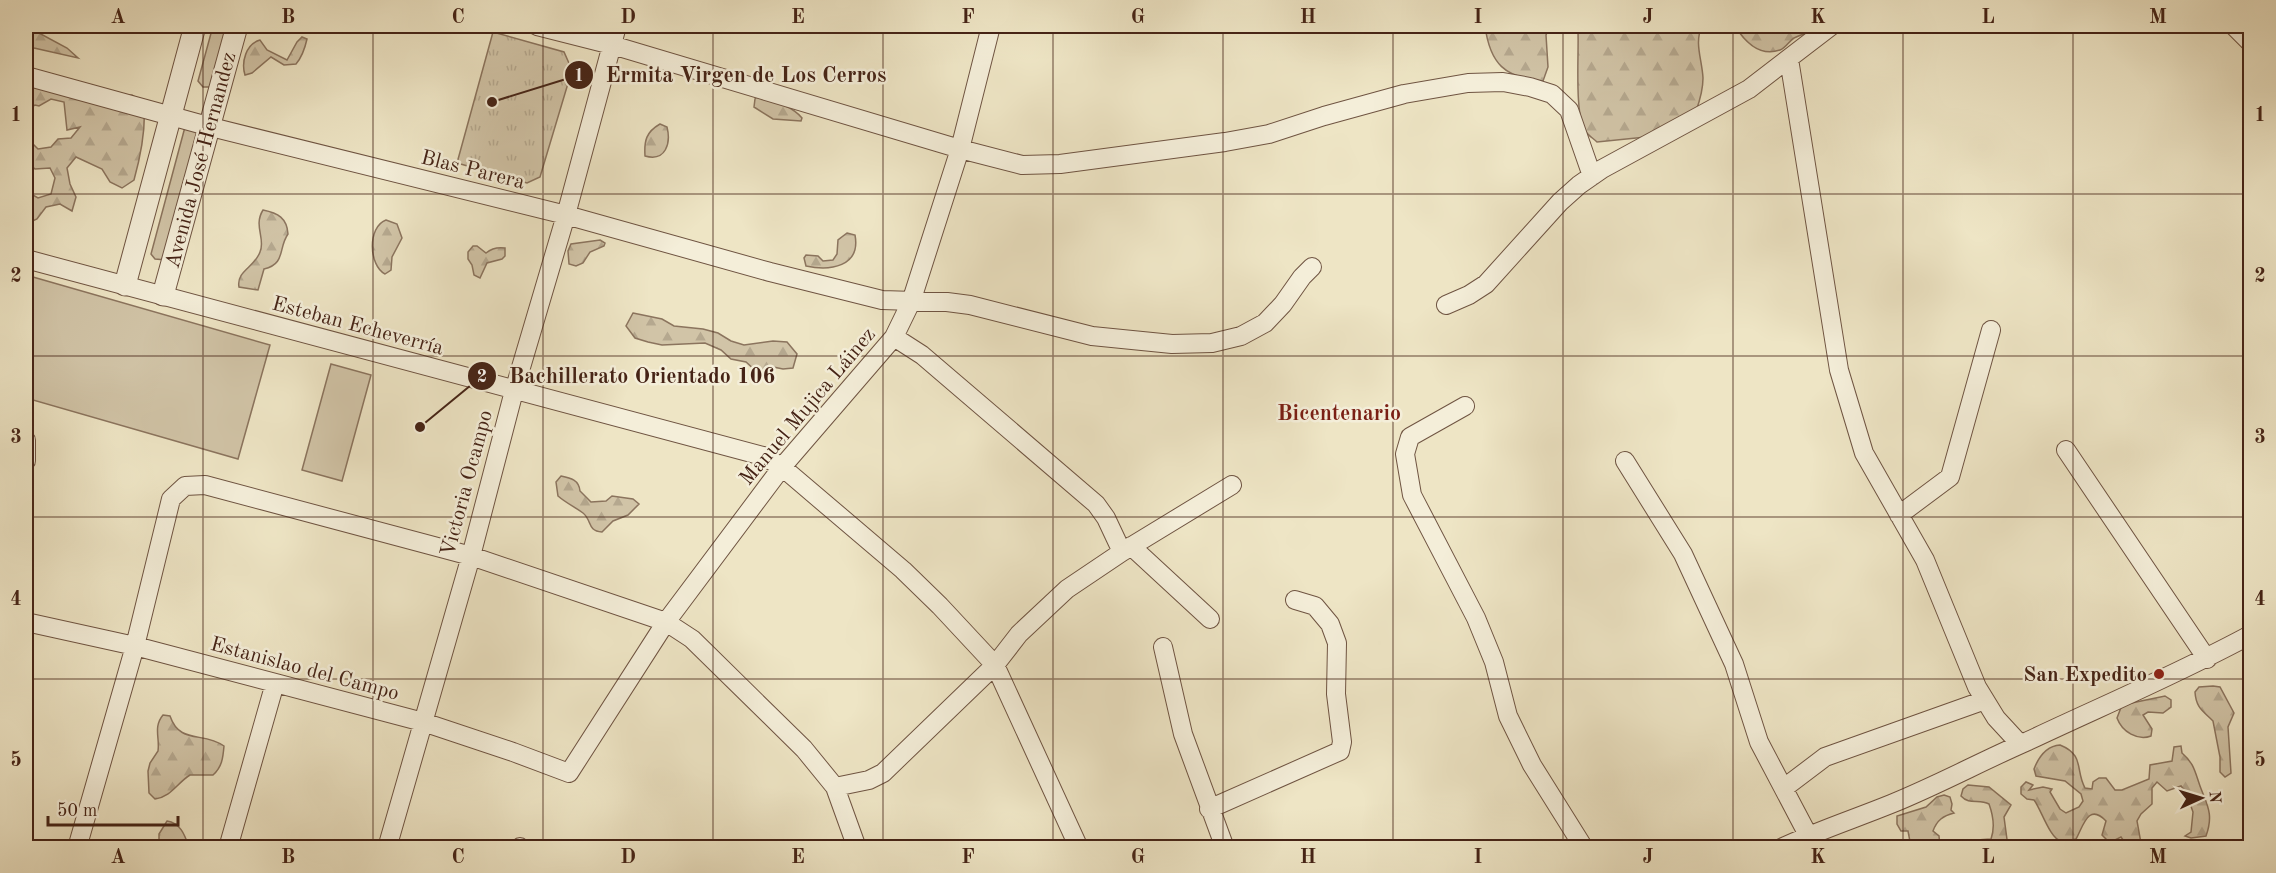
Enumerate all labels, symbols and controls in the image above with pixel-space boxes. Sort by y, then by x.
text: A [110,8,126,28]
text: B [281,8,295,28]
text: C [451,8,465,28]
text: D [620,8,636,28]
text: E [791,8,805,28]
text: F [961,8,975,28]
text: G [1131,8,1145,28]
text: H [1300,8,1316,28]
text: I [1474,8,1482,28]
text: J [1643,8,1654,28]
text: K [1810,8,1826,28]
text: L [1981,8,1995,28]
text: M [2149,8,2167,28]
street label: Avenida José Hernandez [162,50,240,271]
callout: Ermita Virgen de Los Cerros [564,55,899,95]
text: Ermita Virgen de Los Cerros [605,65,887,87]
text: 1 [574,67,584,85]
text: 1 [10,106,22,126]
text: 1 [2254,106,2266,126]
street label: Blas Parera [418,147,527,194]
text: 2 [10,267,22,287]
text: 2 [2254,267,2266,287]
street label: Esteban Echeverría [270,293,446,359]
street label: Manuel Mujica Láinez [736,324,880,490]
callout: Bachillerato Orientado 106 [467,356,788,396]
text: Bachillerato Orientado 106 [509,366,775,388]
text: 2 [477,368,487,386]
district label: Bicentenario [1277,403,1401,425]
street label: Victoria Ocampo [438,408,497,559]
text: 3 [10,428,22,448]
text: 3 [2254,428,2266,448]
text: 4 [10,590,22,610]
text: 4 [2254,590,2266,610]
street label: Estanislao del Campo [208,634,401,705]
place label: San Expedito [2023,665,2147,686]
marker: San Expedito [2152,667,2166,681]
text: 5 [10,750,22,771]
text: 5 [2254,750,2266,771]
north arrow [2171,768,2231,828]
scale bar [48,789,178,827]
text: N [2206,790,2222,805]
text: 50 m [57,802,97,820]
text: A [110,848,126,868]
text: B [281,848,295,868]
text: C [451,848,465,868]
text: D [620,848,636,868]
text: E [791,848,805,868]
text: F [961,848,975,868]
text: G [1131,848,1145,868]
text: H [1300,848,1316,868]
text: I [1474,848,1482,868]
text: J [1643,848,1654,868]
text: K [1810,848,1826,868]
text: L [1981,848,1995,868]
text: M [2149,848,2167,868]

